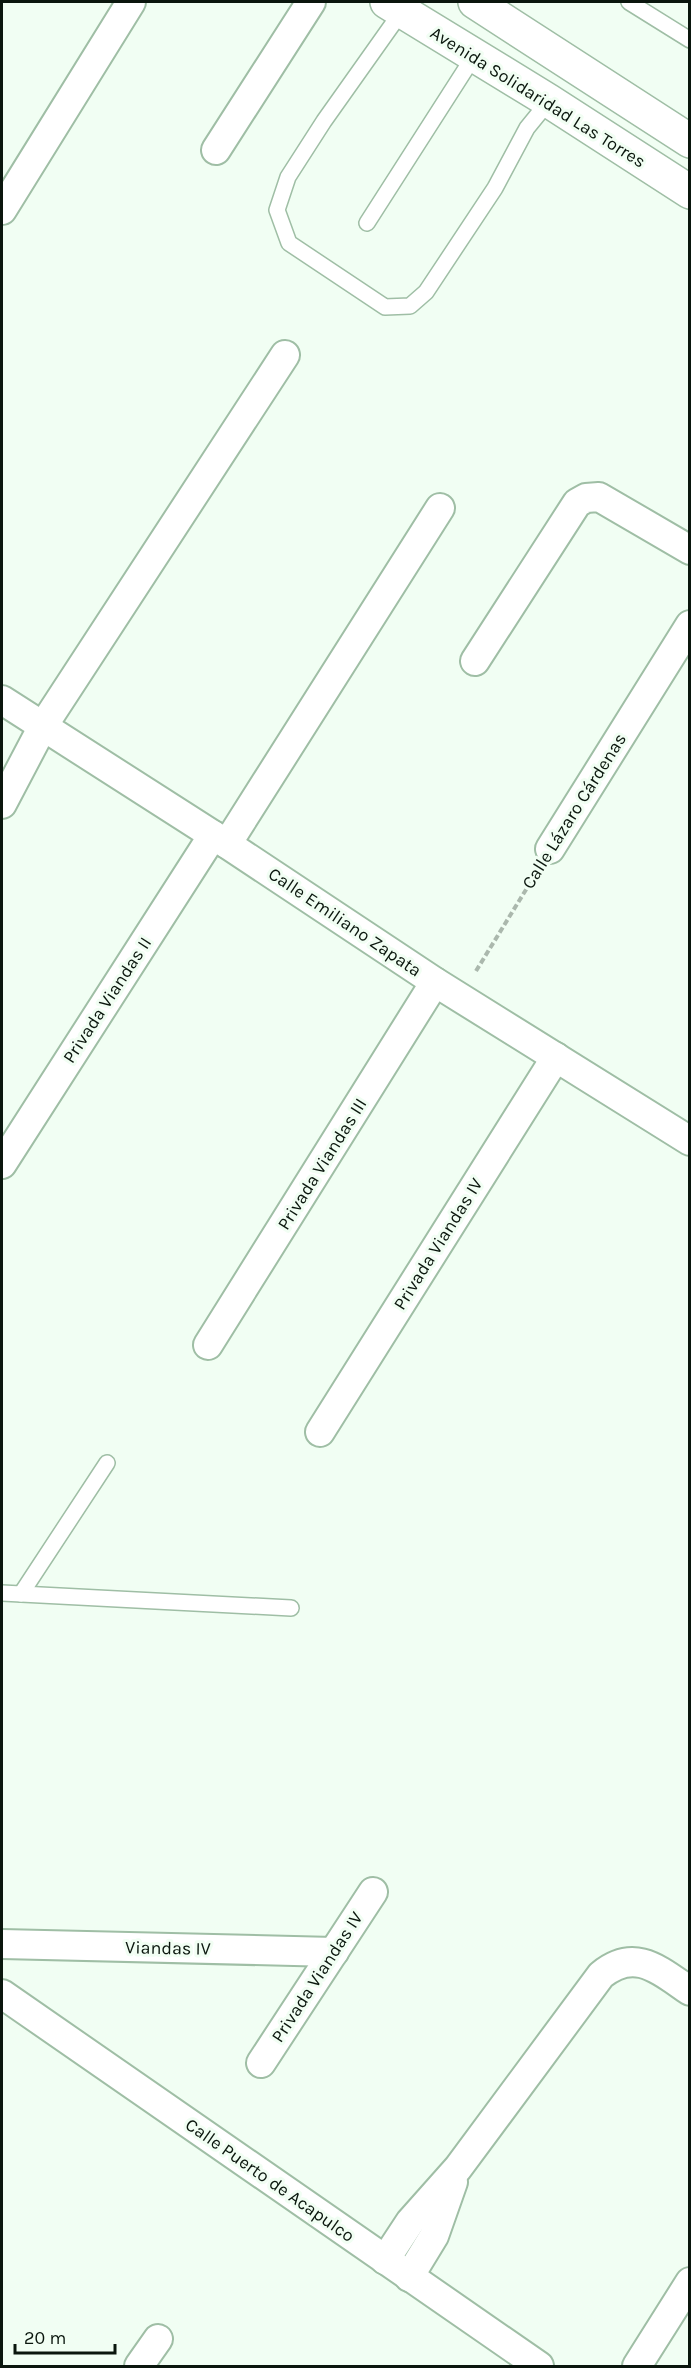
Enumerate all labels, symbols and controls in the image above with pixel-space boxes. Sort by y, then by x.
street label: Avenida Solidaridad Las Torres [426,22,650,172]
street label: Calle Lázaro Cárdenas [517,729,631,893]
street label: Calle Emiliano Zapata [264,863,426,981]
street label: Privada Viandas II [58,933,156,1067]
street label: Privada Viandas III [273,1094,371,1234]
street label: Privada Viandas IV [389,1174,487,1314]
street label: Privada Viandas IV [267,1908,367,2046]
street label: Viandas IV [125,1936,211,1960]
street label: Calle Puerto de Acapulco [181,2113,359,2247]
scale bar [15,2317,116,2355]
text: 20 m [24,2327,66,2349]

